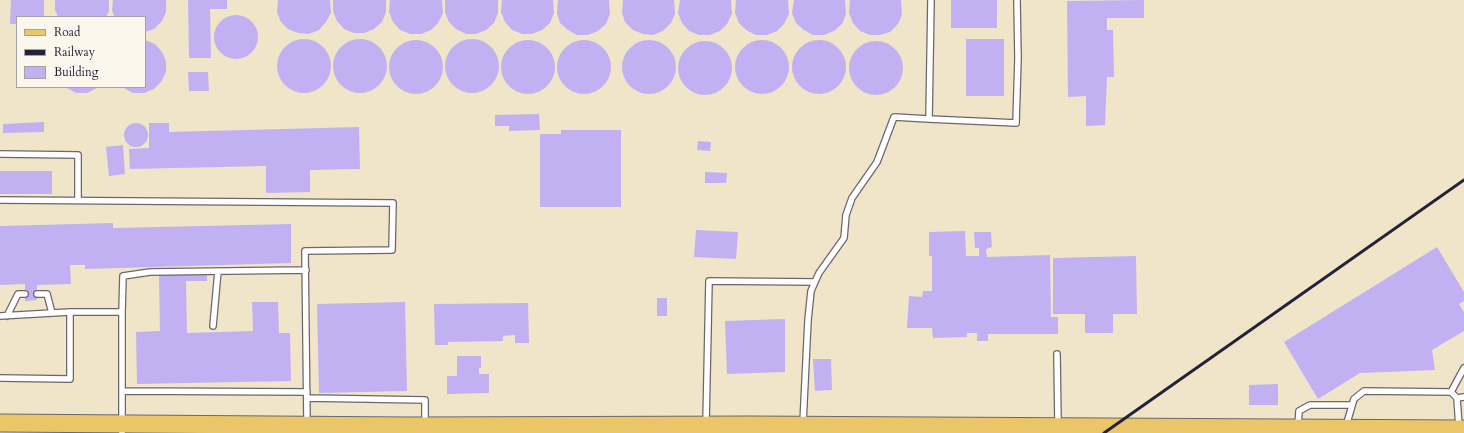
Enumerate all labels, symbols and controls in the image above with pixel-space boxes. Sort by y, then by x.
legend [16,16,146,88]
text: Road [54,24,80,40]
text: Railway [54,44,95,60]
text: Building [54,64,98,80]

